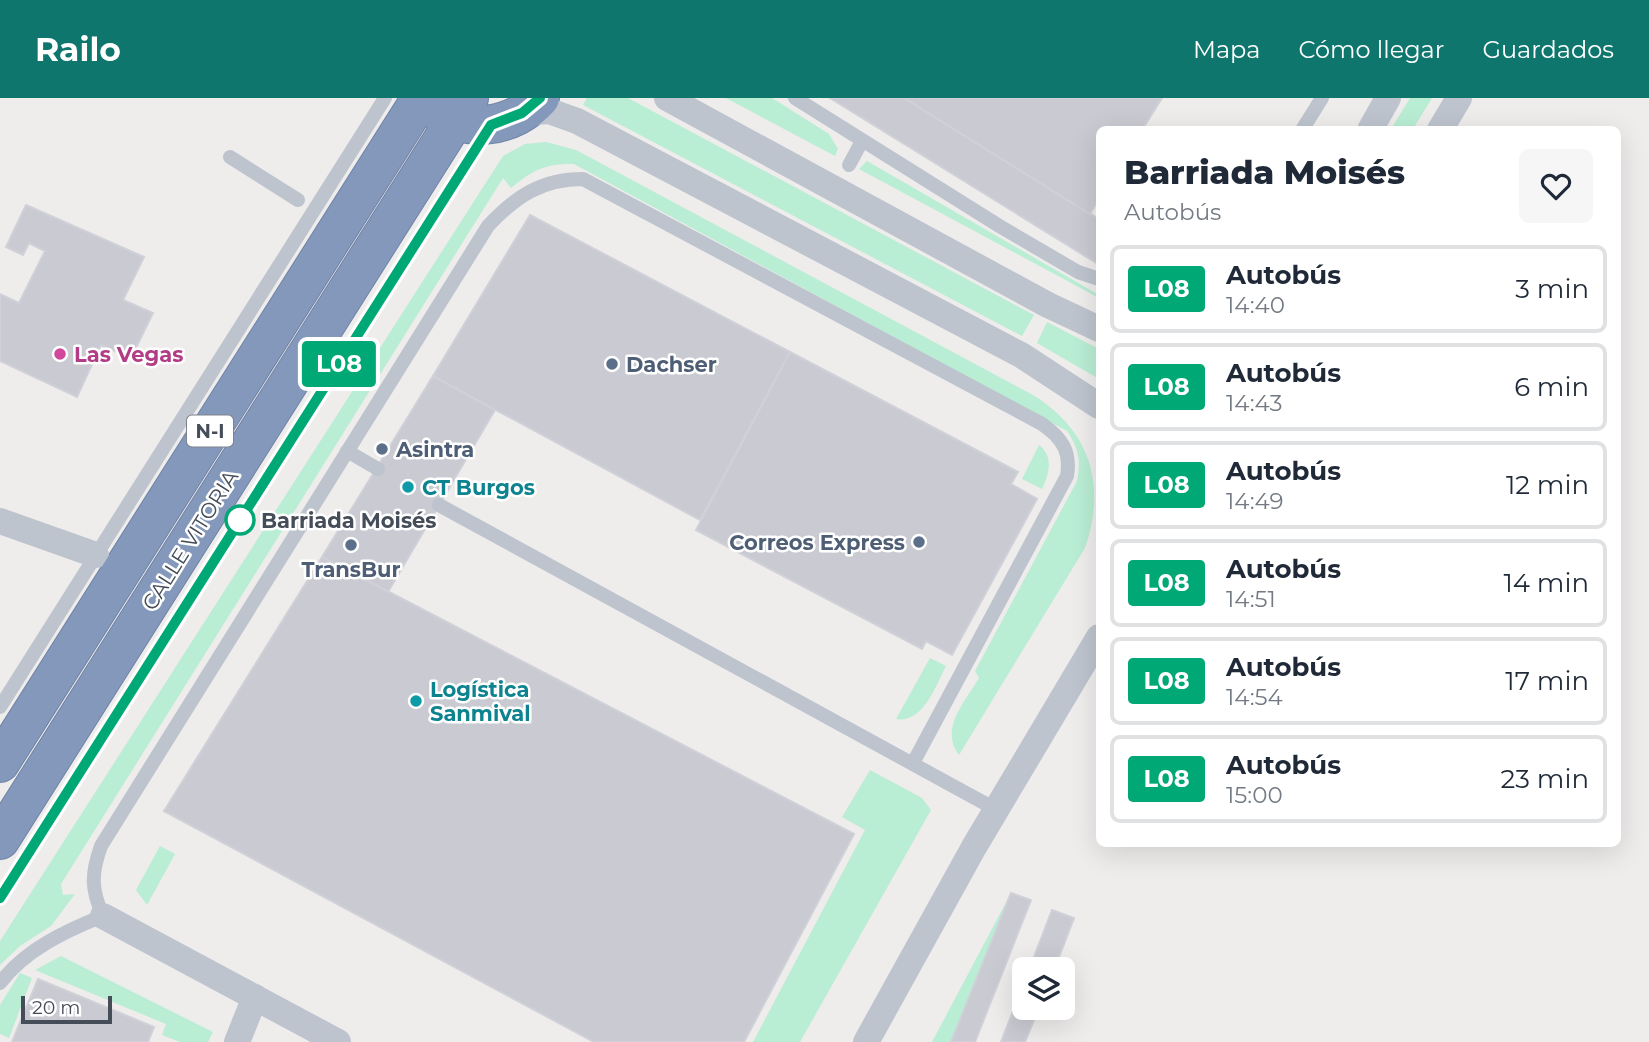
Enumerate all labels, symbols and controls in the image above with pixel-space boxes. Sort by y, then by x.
text: Railo [35,29,121,69]
text: Mapa [1193,35,1260,64]
text: Cómo llegar [1298,35,1444,64]
text: Guardados [1482,35,1614,64]
button: heart [1519,149,1593,223]
text: Barriada Moisés [1124,152,1405,192]
text: Autobús [1124,198,1221,226]
text: Autobús [1226,259,1341,291]
text: 3 min [1515,273,1589,305]
text: L08 [1143,274,1190,303]
text: 14:40 [1226,291,1285,319]
line badge: L08 [299,341,379,387]
place label: Las Vegas [74,342,183,367]
marker: Las Vegas [52,346,68,362]
text: L08 [316,349,362,378]
place label: Dachser [626,352,717,377]
marker: Dachser [604,356,620,372]
text: Autobús [1226,357,1341,389]
text: 6 min [1514,371,1589,403]
text: L08 [1143,372,1190,401]
text: 14:43 [1226,389,1282,417]
road number: N-I [187,416,233,446]
place label: Asintra [395,437,474,462]
marker: Asintra [374,441,390,457]
text: Autobús [1226,455,1341,487]
street label: CALLE VITORIA [137,464,244,615]
text: 12 min [1506,469,1589,501]
text: L08 [1143,470,1190,499]
place label: CT Burgos [422,475,535,500]
marker: CT Burgos [400,479,416,495]
text: 14:49 [1226,487,1284,515]
marker: Barriada Moisés [225,505,255,535]
place label: Barriada Moisés [261,508,436,533]
place label: Correos Express [729,530,905,555]
marker: Correos Express [911,534,927,550]
marker: TransBur [343,537,359,553]
text: Autobús [1226,553,1341,585]
place label: TransBur [301,557,401,582]
text: 14 min [1503,567,1589,599]
text: L08 [1143,568,1190,597]
text: 14:51 [1226,585,1276,613]
text: Autobús [1226,651,1341,683]
text: 17 min [1505,665,1589,697]
text: L08 [1143,666,1190,695]
place label: Logística Sanmival [430,677,531,726]
text: 14:54 [1226,683,1283,711]
marker: Logística Sanmival [408,693,424,709]
text: Autobús [1226,749,1341,781]
text: 23 min [1501,763,1589,795]
text: L08 [1143,764,1190,793]
text: 15:00 [1226,781,1283,809]
map controls [1012,957,1075,1020]
button: layers [1012,957,1075,1020]
scale bar [21,993,112,1025]
text: 20 m [32,996,80,1019]

